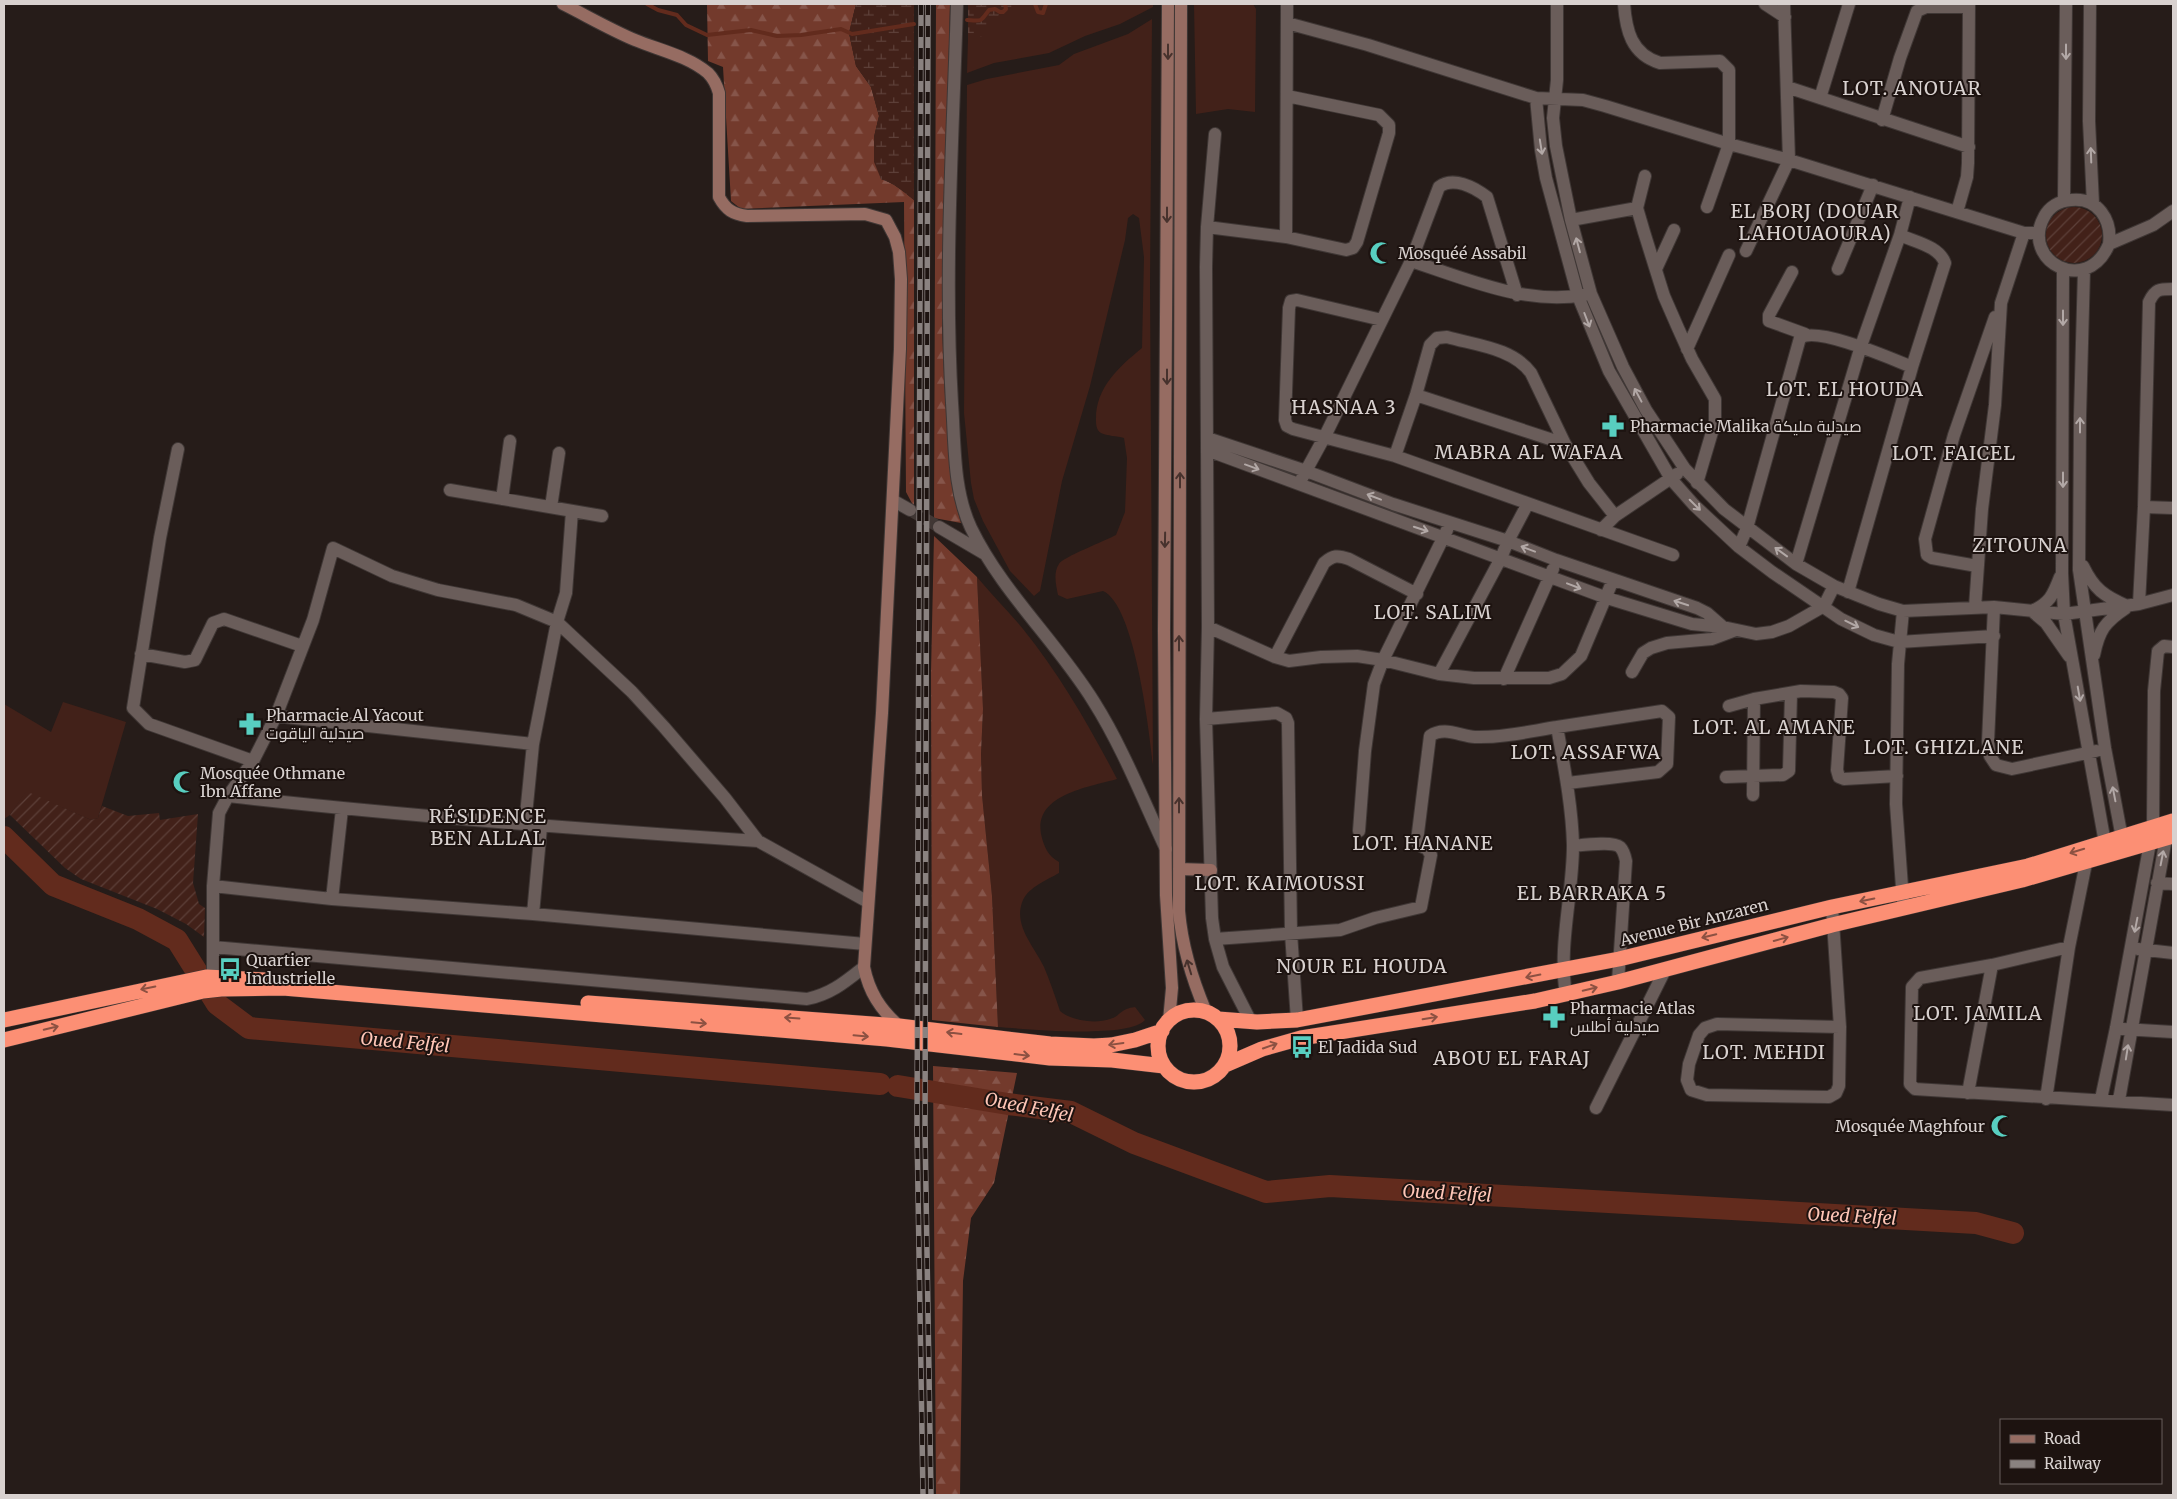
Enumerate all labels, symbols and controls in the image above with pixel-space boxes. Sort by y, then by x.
one-way arrow [1163,44,1173,60]
one-way arrow [2061,44,2071,60]
district label: LOT. ANOUAR [1842,76,1982,100]
one-way arrow [1536,138,1546,154]
one-way arrow [2086,147,2095,163]
district label: EL BORJ (DOUAR LAHOUAOURA) [1730,199,1900,245]
one-way arrow [1162,206,1172,223]
one-way arrow [1572,237,1582,253]
mosque icon: Mosquéé Assabil [1368,240,1394,266]
place label: Mosquéé Assabil [1398,243,1527,263]
one-way arrow [2058,310,2068,326]
one-way arrow [1583,312,1592,327]
one-way arrow [1162,369,1172,385]
district label: LOT. EL HOUDA [1766,377,1924,401]
one-way arrow [1633,388,1642,403]
district label: HASNAA 3 [1291,395,1397,419]
pharmacy icon: Pharmacie Malika صيدلية مليكة [1600,413,1626,439]
place label: Pharmacie Malika صيدلية مليكة [1630,416,1862,436]
one-way arrow [2075,417,2085,433]
district label: MABRA AL WAFAA [1435,440,1623,464]
district label: LOT. FAICEL [1892,441,2016,465]
one-way arrow [1244,463,1260,472]
one-way arrow [1175,472,1185,488]
one-way arrow [2058,472,2068,488]
one-way arrow [1367,492,1382,501]
one-way arrow [1689,499,1701,511]
one-way arrow [1413,525,1429,535]
one-way arrow [1160,532,1170,548]
district label: ZITOUNA [1972,533,2068,557]
one-way arrow [1521,544,1536,553]
one-way arrow [1774,547,1788,557]
one-way arrow [1566,582,1581,591]
one-way arrow [1674,597,1690,607]
district label: LOT. SALIM [1374,600,1492,624]
one-way arrow [1844,619,1859,629]
one-way arrow [1174,635,1184,651]
one-way arrow [2074,686,2084,702]
place label: Pharmacie Al Yacout صيدلية الياقوت [266,705,425,743]
pharmacy icon: Pharmacie Al Yacout صيدلية الياقوت [237,711,263,737]
district label: LOT. AL AMANE [1692,715,1856,739]
district label: LOT. GHIZLANE [1864,735,2024,759]
district label: LOT. ASSAFWA [1511,740,1661,764]
place label: Mosquée Othmane Ibn Affane [200,763,345,801]
mosque icon: Mosquée Othmane Ibn Affane [171,769,197,795]
one-way arrow [2108,787,2118,803]
one-way arrow [1174,797,1184,814]
district label: RÉSIDENCE BEN ALLAL [429,804,547,850]
district label: LOT. HANANE [1352,831,1494,855]
one-way arrow [2069,847,2085,857]
one-way arrow [2158,850,2168,866]
district label: LOT. KAIMOUSSI [1195,871,1365,895]
district label: EL BARRAKA 5 [1517,881,1667,905]
street label: Avenue Bir Anzaren [1617,894,1771,950]
one-way arrow [1860,896,1876,905]
one-way arrow [2131,917,2140,933]
one-way arrow [1701,932,1717,941]
one-way arrow [1772,934,1788,944]
place label: Quartier Industrielle [246,950,335,988]
district label: NOUR EL HOUDA [1276,954,1448,978]
bus stop icon: Quartier Industrielle [217,956,243,982]
one-way arrow [1183,959,1193,975]
one-way arrow [1526,972,1542,981]
one-way arrow [141,984,157,993]
one-way arrow [1581,984,1597,993]
place label: Pharmacie Atlas صيدلية أطلس [1570,998,1695,1037]
district label: LOT. JAMILA [1913,1001,2043,1025]
pharmacy icon: Pharmacie Atlas صيدلية أطلس [1541,1004,1567,1030]
one-way arrow [1421,1012,1437,1022]
one-way arrow [784,1014,800,1023]
one-way arrow [691,1018,707,1028]
one-way arrow [43,1023,59,1032]
water label: Oued Felfel [359,1027,451,1057]
one-way arrow [946,1028,962,1038]
one-way arrow [852,1032,868,1041]
bus stop icon: El Jadida Sud [1289,1034,1315,1060]
place label: El Jadida Sud [1318,1037,1417,1057]
one-way arrow [1108,1039,1124,1049]
district label: LOT. MEHDI [1702,1040,1826,1064]
one-way arrow [1262,1041,1278,1051]
one-way arrow [2123,1044,2133,1060]
district label: ABOU EL FARAJ [1432,1046,1591,1070]
one-way arrow [1014,1050,1030,1060]
water label: Oued Felfel [983,1087,1075,1127]
mosque icon: Mosquée Maghfour [1989,1113,2015,1139]
place label: Mosquée Maghfour [1835,1116,1985,1136]
water label: Oued Felfel [1402,1179,1492,1207]
water label: Oued Felfel [1807,1202,1897,1230]
legend [2000,1419,2162,1484]
text: Road [2044,1429,2080,1448]
text: Railway [2044,1454,2101,1473]

